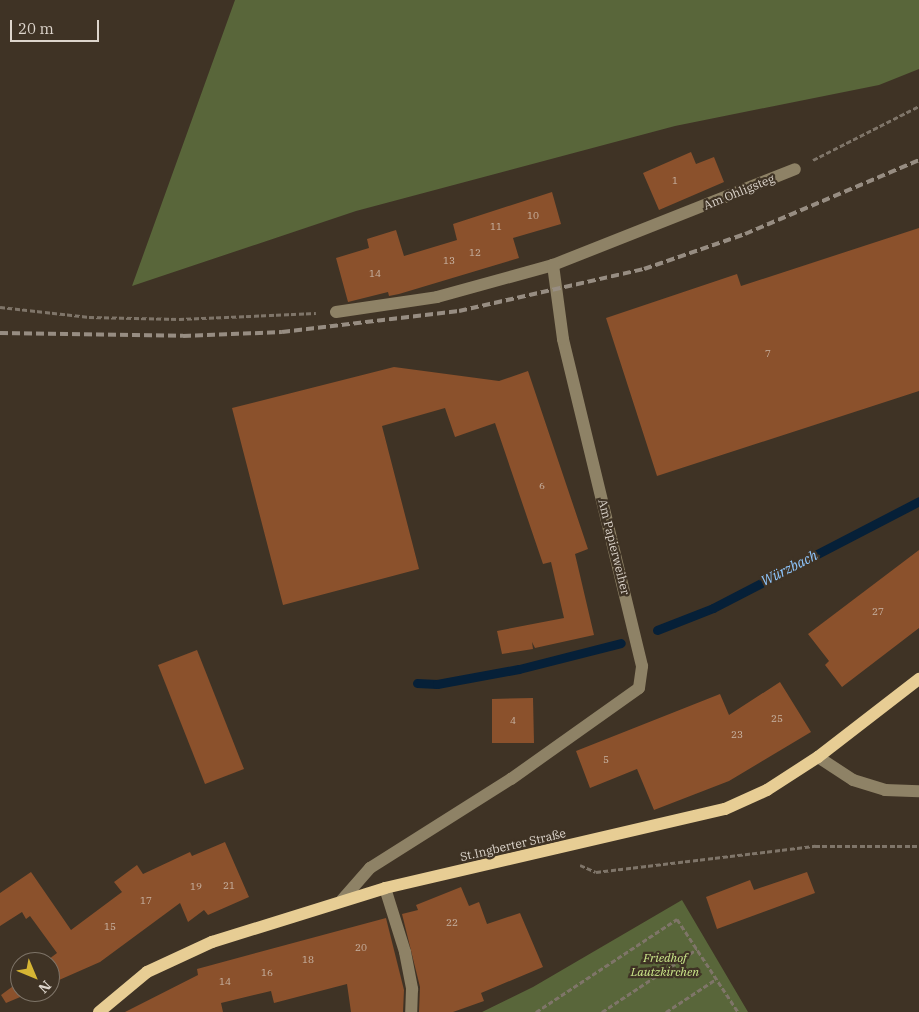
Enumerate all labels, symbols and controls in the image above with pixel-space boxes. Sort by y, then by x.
scale bar [12,10,101,42]
text: 20 m [18,19,54,38]
street label: Am Ohligsteg [701,171,777,213]
house number: 1 [672,175,678,187]
house number: 10 [527,210,539,222]
house number: 11 [490,221,502,233]
house number: 12 [469,247,481,259]
house number: 13 [443,255,455,267]
house number: 14 [369,268,381,280]
house number: 7 [765,348,771,360]
house number: 6 [539,480,545,492]
street label: Am Papierweiher [595,498,633,596]
water label: Würzbach [758,547,820,589]
house number: 27 [872,606,884,618]
house number: 25 [771,713,783,725]
house number: 4 [510,715,516,727]
house number: 23 [731,729,743,741]
house number: 5 [603,754,609,766]
street label: St.Ingberter Straße [459,826,567,864]
house number: 21 [223,880,235,892]
house number: 19 [190,881,202,893]
house number: 17 [140,895,152,907]
house number: 22 [446,917,458,929]
house number: 15 [104,921,116,933]
house number: 20 [355,942,367,954]
park label: Friedhof Lautzkirchen [631,951,699,979]
north arrow [10,952,60,1002]
house number: 18 [302,954,314,966]
house number: 16 [261,967,273,979]
house number: 14 [219,976,231,988]
text: N [35,977,55,997]

